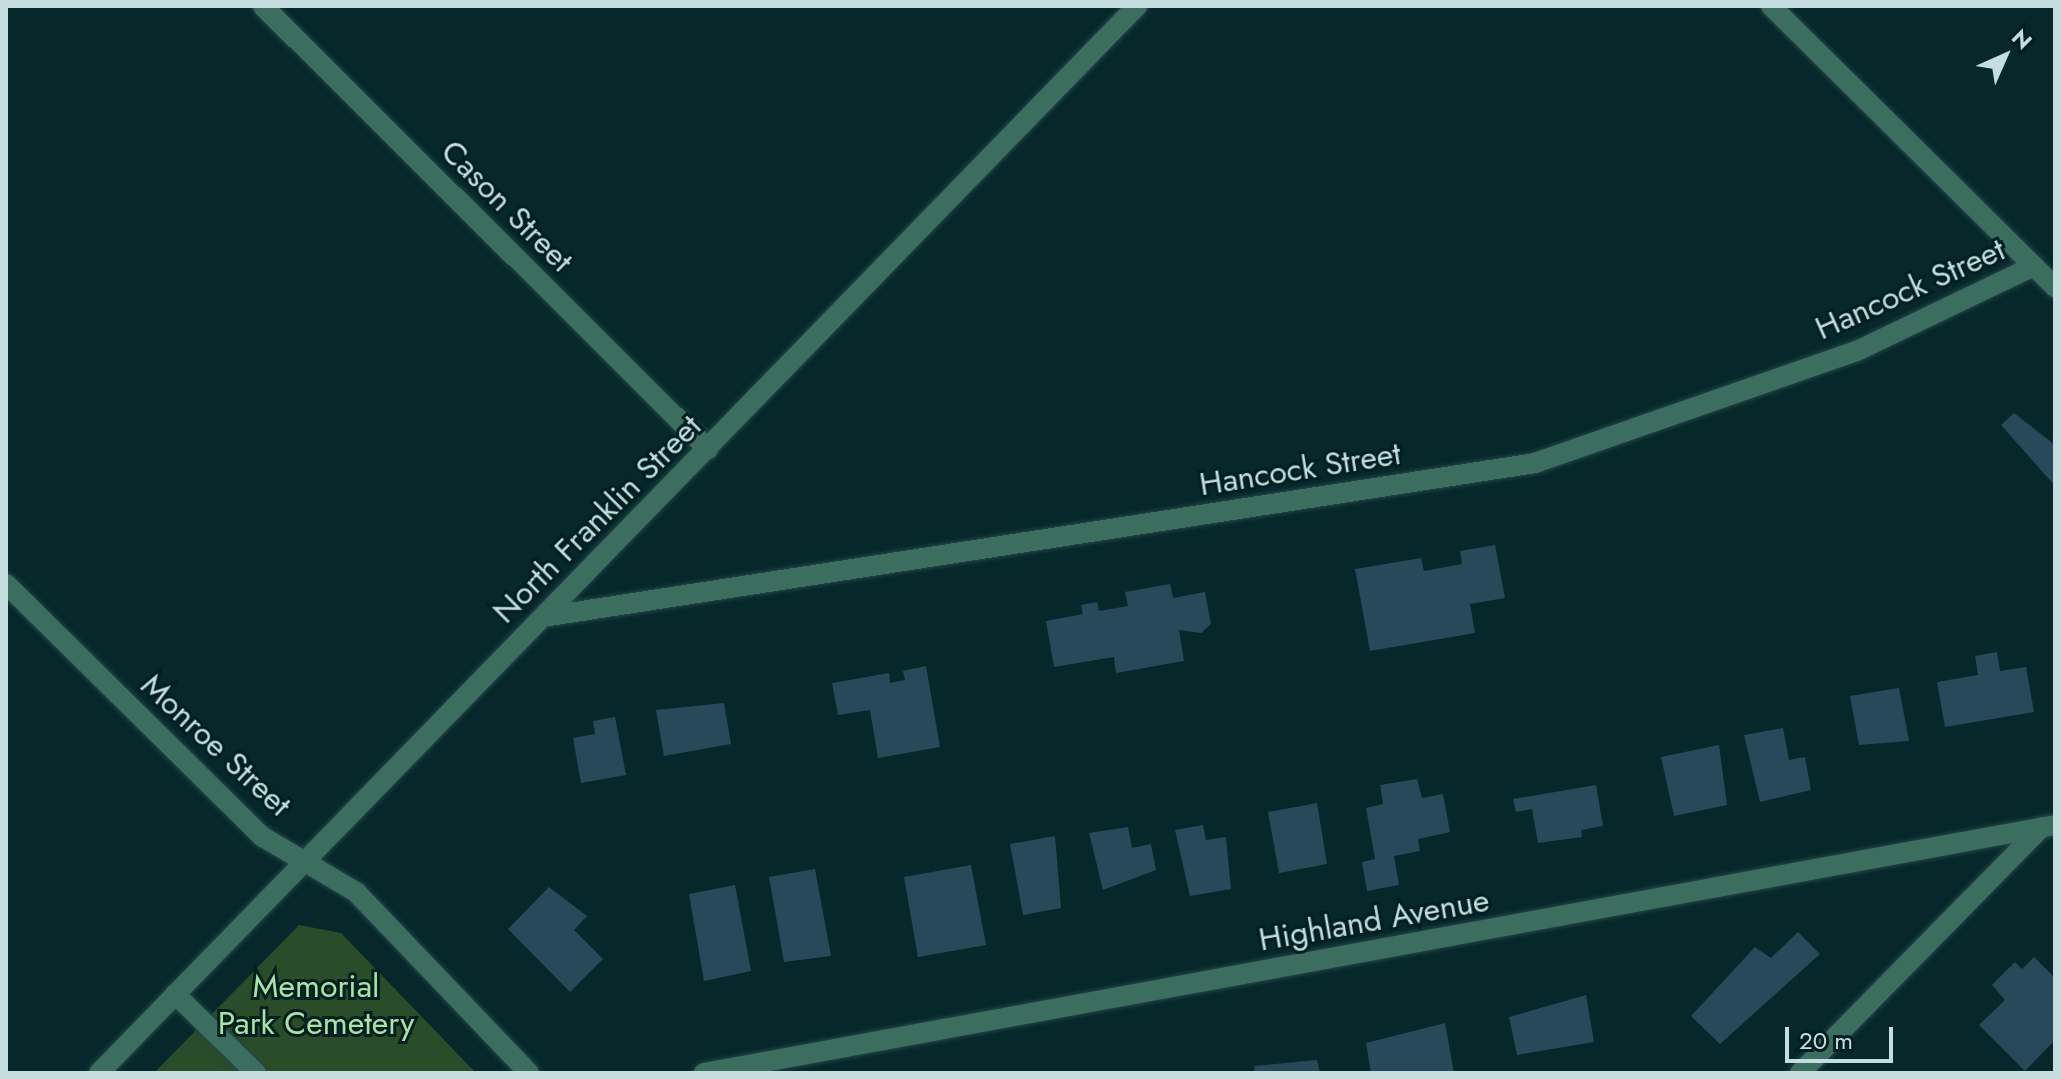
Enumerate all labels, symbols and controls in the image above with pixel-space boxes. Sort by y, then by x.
north arrow [1965,16,2045,96]
text: N [2004,22,2039,57]
street label: Cason Street [433,132,581,280]
street label: Hancock Street [1809,230,2011,348]
street label: North Franklin Street [485,407,709,631]
street label: Hancock Street [1197,434,1403,504]
street label: Monroe Street [133,666,299,824]
street label: Highland Avenue [1256,881,1492,959]
park label: Memorial Park Cemetery [218,968,414,1043]
scale bar [1789,1011,1897,1061]
text: 20 m [1799,1023,1853,1058]

